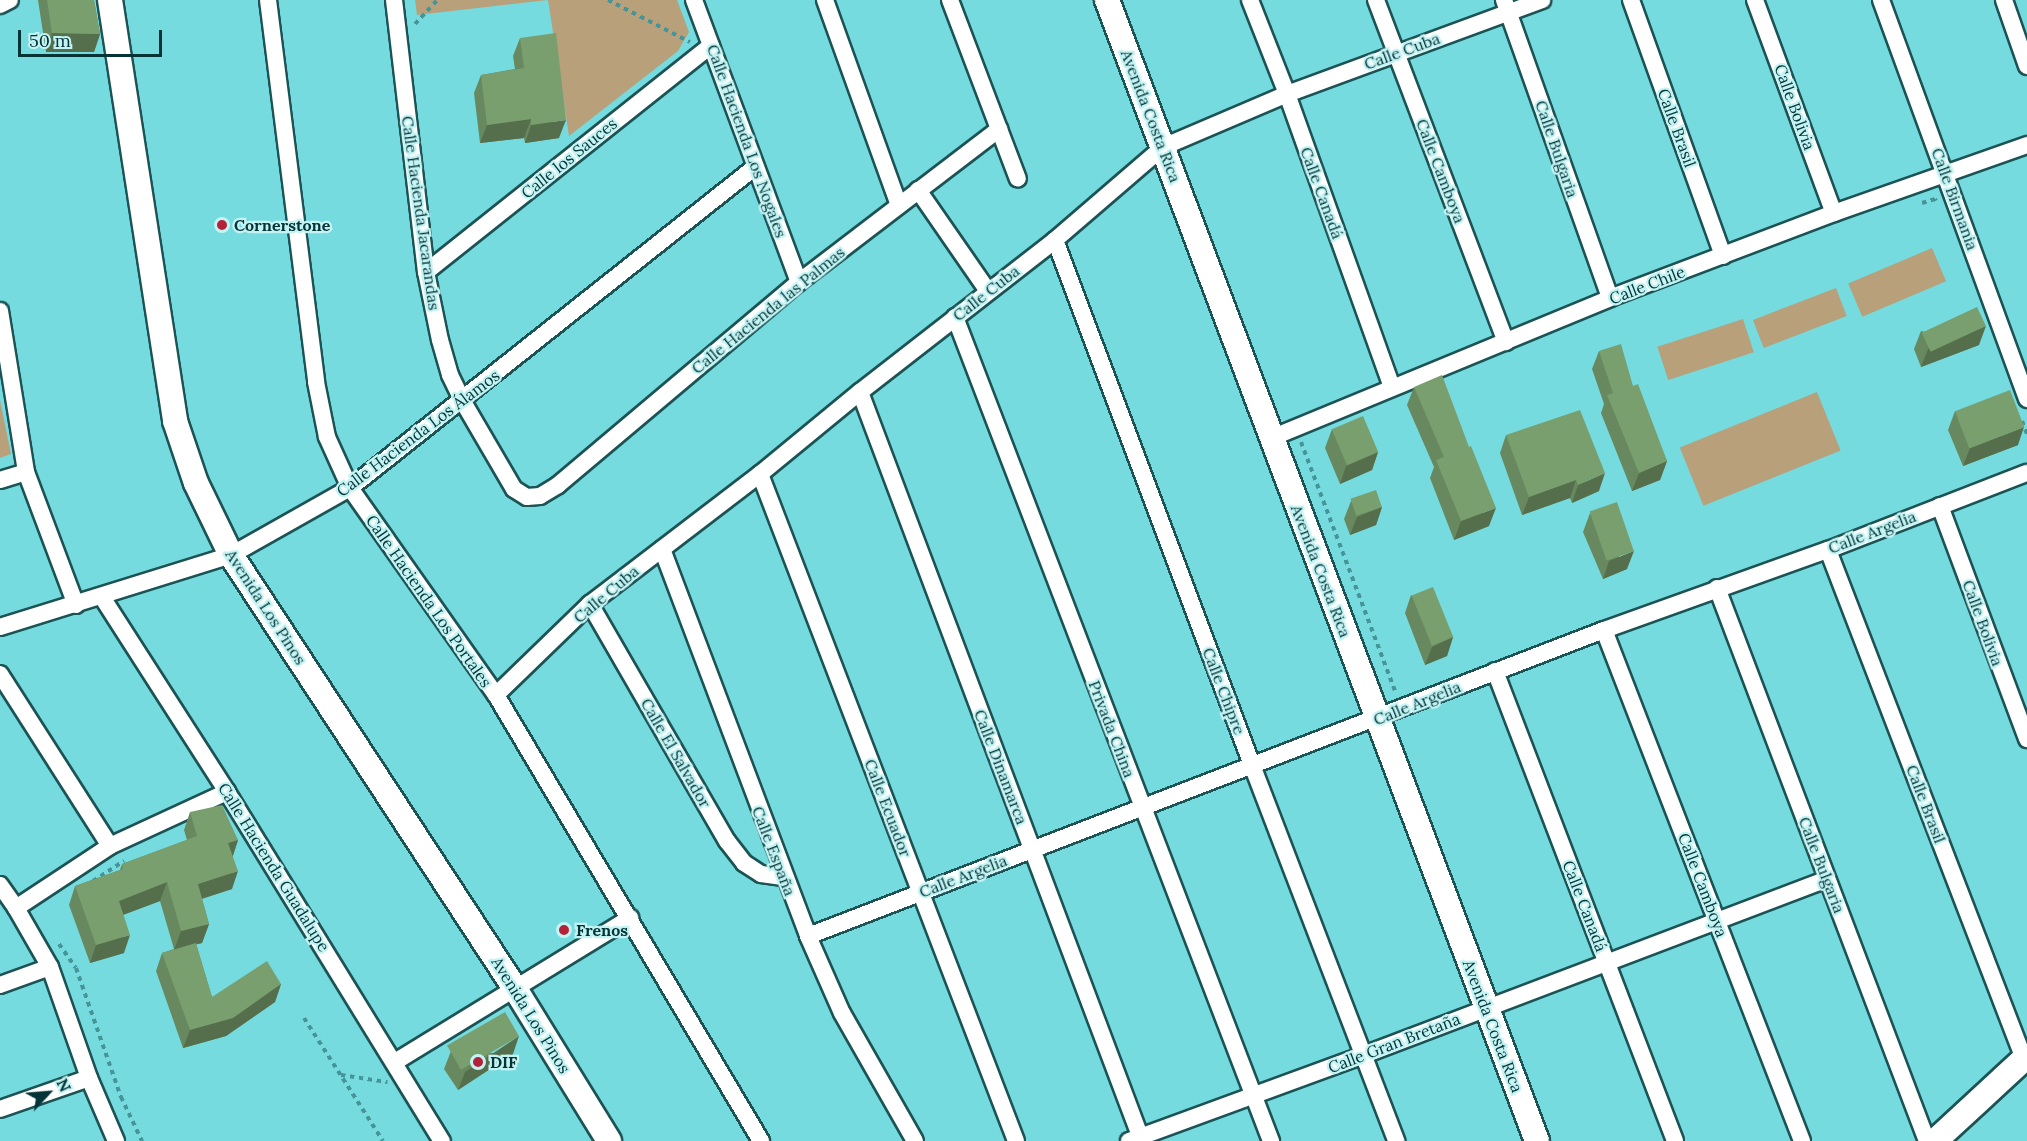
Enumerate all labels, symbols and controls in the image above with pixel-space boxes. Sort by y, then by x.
scale bar [21,18,165,56]
street label: Calle Cuba [1361,28,1443,74]
text: 50 m [29,29,71,52]
street label: Calle Hacienda Los Nogales [703,42,791,240]
street label: Avenida Costa Rica [1117,47,1185,185]
street label: Calle Bolivia [1771,61,1819,153]
street label: Calle Brasil [1654,86,1700,170]
street label: Calle Bulgaria [1531,98,1583,200]
street label: Calle los Sauces [517,114,621,202]
street label: Calle Hacienda Jacarandas [398,115,444,311]
street label: Calle Camboya [1412,116,1470,226]
street label: Calle Canadá [1297,144,1347,242]
street label: Calle Birmania [1928,145,1982,253]
place label: Cornerstone [234,215,330,235]
marker: Cornerstone [215,218,229,232]
street label: Calle Hacienda las Palmas [688,242,848,378]
street label: Calle Cuba [949,261,1023,325]
street label: Calle Chile [1607,262,1687,308]
street label: Calle Hacienda Los Álamos [333,365,503,501]
street label: Avenida Costa Rica [1287,502,1355,640]
street label: Calle Argelia [1825,506,1919,558]
street label: Calle Hacienda Los Portales [362,511,496,691]
street label: Avenida Los Pinos [222,546,310,668]
street label: Calle Cuba [569,561,643,627]
street label: Calle Bolivia [1959,577,2007,669]
street label: Calle Chipre [1199,645,1249,737]
street label: Calle Argelia [1371,677,1463,729]
street label: Privada China [1085,678,1139,780]
street label: Calle El Salvador [637,695,715,811]
street label: Calle Dinamarca [970,707,1032,827]
street label: Calle Ecuador [861,756,915,860]
street label: Calle Brasil [1902,762,1950,846]
street label: Calle Hacienda Guadalupe [214,779,334,955]
street label: Calle España [748,804,800,898]
street label: Calle Bulgaria [1795,814,1849,916]
street label: Calle Camboya [1674,830,1732,940]
street label: Calle Argelia [916,850,1010,902]
street label: Calle Canadá [1559,858,1611,954]
place label: Frenos [576,920,628,940]
marker: Frenos [557,923,571,937]
street label: Avenida Los Pinos [487,953,575,1077]
street label: Avenida Costa Rica [1459,957,1527,1095]
street label: Calle Gran Bretaña [1325,1009,1463,1077]
place label: DIF [490,1052,517,1072]
marker: DIF [471,1055,485,1069]
north arrow [18,1063,78,1123]
text: N [52,1075,76,1095]

